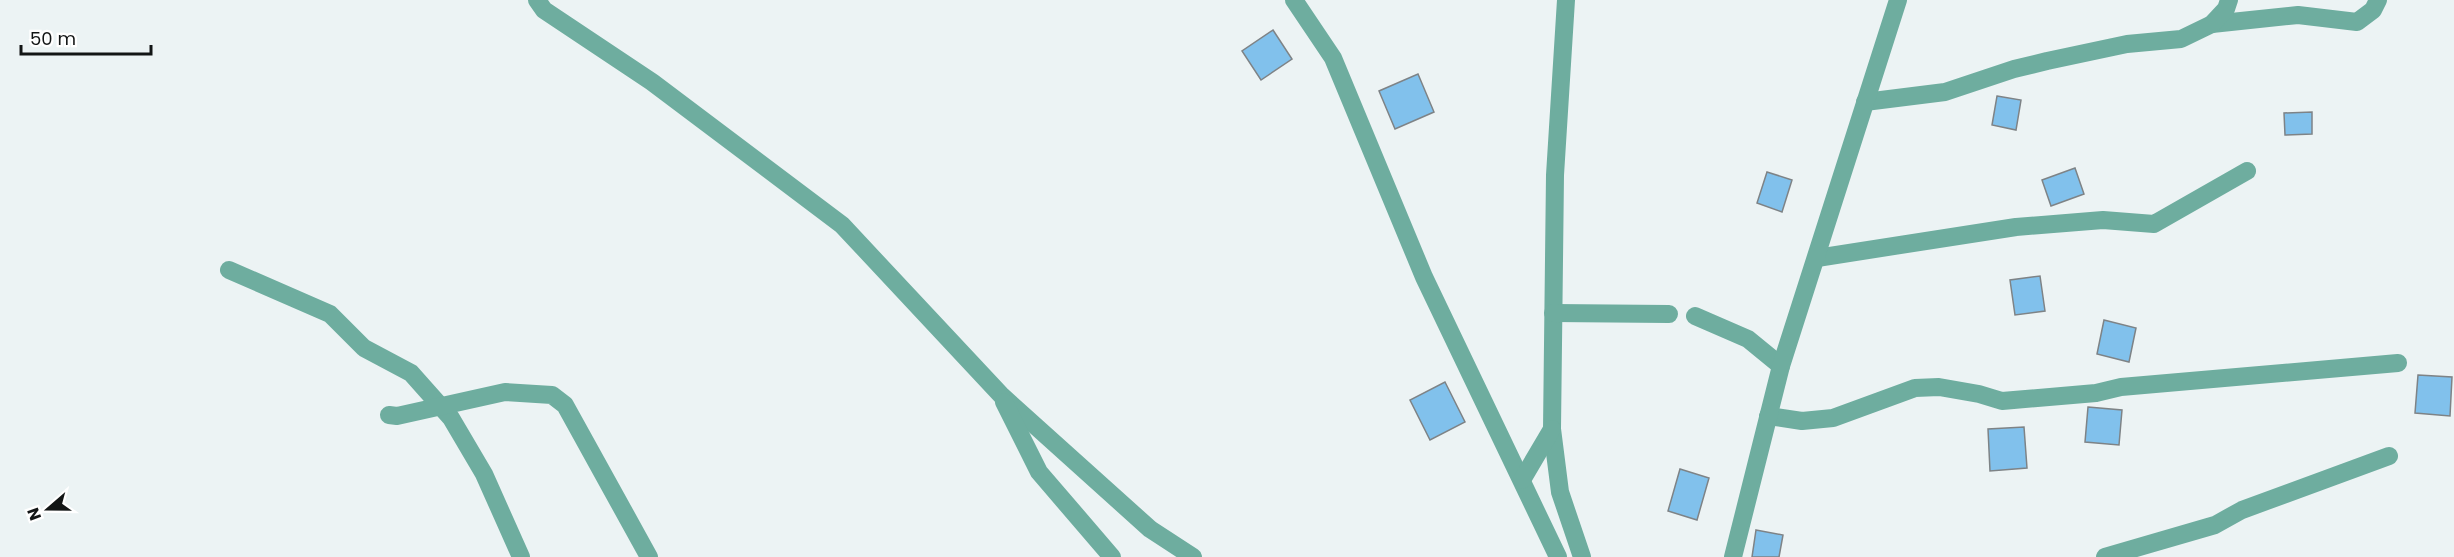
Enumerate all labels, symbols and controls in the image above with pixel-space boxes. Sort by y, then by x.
scale bar [21,18,152,56]
text: 50 m [30,26,76,51]
north arrow [18,479,78,539]
text: N [22,504,47,524]

